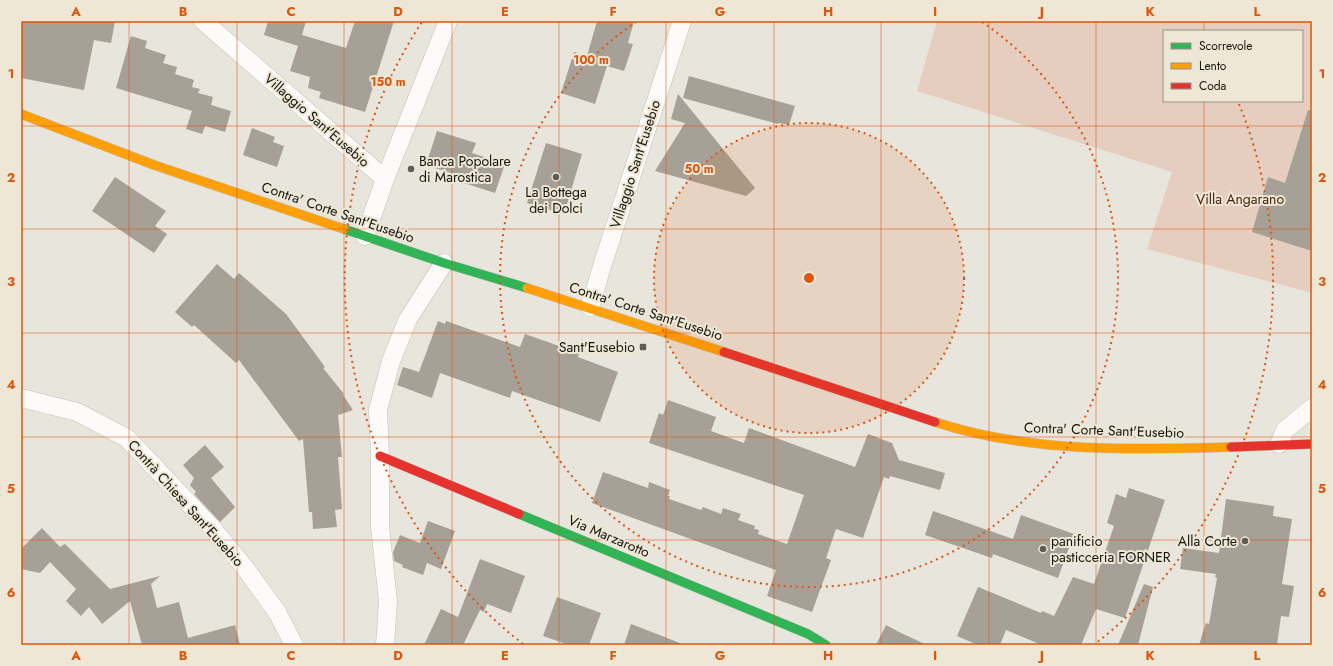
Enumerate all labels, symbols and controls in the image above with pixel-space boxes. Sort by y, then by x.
text: A [70,2,81,21]
text: B [179,2,188,21]
text: C [286,2,296,21]
text: D [393,2,403,21]
text: E [501,2,509,21]
text: F [609,2,617,21]
text: G [715,2,726,21]
text: H [823,2,833,21]
text: I [933,2,937,21]
text: J [1037,2,1044,21]
text: K [1145,2,1155,21]
text: L [1254,2,1261,21]
legend [1163,30,1303,102]
text: Scorrevole [1199,37,1253,55]
text: 100 m [573,51,609,69]
text: Lento [1199,57,1227,75]
text: 1 [8,64,14,83]
text: 1 [1319,64,1325,83]
street label: Villaggio Sant'Eusebio [260,69,374,172]
text: 150 m [370,73,406,91]
text: Coda [1199,77,1227,95]
street label: Villaggio Sant'Eusebio [605,97,665,231]
place label: Banca Popolare di Marostica [419,151,511,187]
text: 50 m [684,160,714,178]
marker: Banca Popolare di Marostica [406,164,416,174]
text: 2 [7,168,15,187]
text: 2 [1318,168,1326,187]
marker: La Bottega dei Dolci [551,172,561,182]
street label: Contra' Corte Sant'Eusebio [259,176,417,248]
place label: La Bottega dei Dolci [525,182,587,218]
park label: Villa Angarano [1196,189,1284,209]
centre of rings [802,271,816,285]
text: 3 [7,272,15,291]
text: 3 [1318,272,1326,291]
street label: Contra' Corte Sant'Eusebio [567,277,726,345]
place label: Sant'Eusebio [559,337,635,357]
marker: Sant'Eusebio [638,342,648,352]
text: 4 [6,375,16,394]
text: 4 [1317,375,1327,394]
street label: Contra' Corte Sant'Eusebio [1024,417,1185,443]
street label: Contrà Chiesa Sant'Eusebio [124,435,249,571]
text: 5 [7,479,15,498]
text: 5 [1318,479,1326,498]
street label: Via Marzarotto [565,510,653,562]
place label: panificio pasticceria FORNER [1051,531,1171,567]
place label: Alla Corte [1178,531,1237,551]
marker: Alla Corte [1240,536,1250,546]
marker: panificio pasticceria FORNER [1038,544,1048,554]
text: 6 [7,583,16,602]
text: 6 [1318,583,1327,602]
text: A [70,646,81,665]
text: B [179,646,188,665]
text: C [286,646,296,665]
text: D [393,646,403,665]
text: E [501,646,509,665]
text: F [609,646,617,665]
text: G [715,646,726,665]
text: H [823,646,833,665]
text: I [933,646,937,665]
text: J [1037,646,1044,665]
text: K [1145,646,1155,665]
text: L [1254,646,1261,665]

